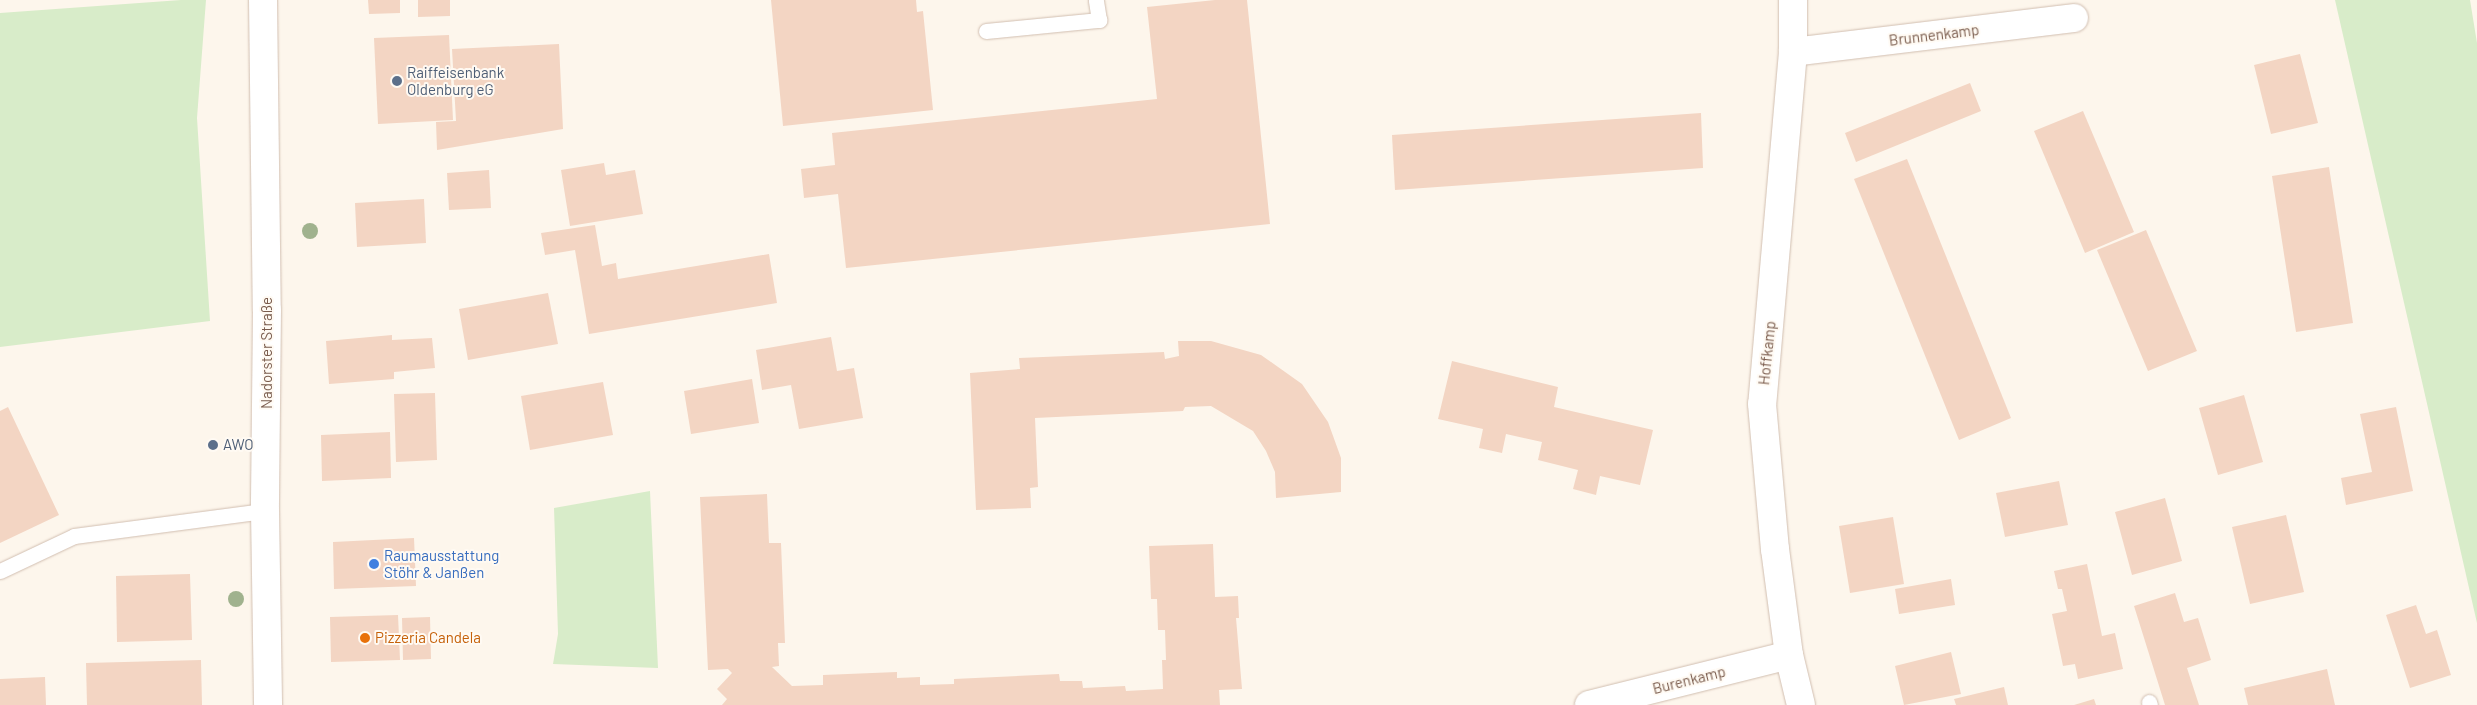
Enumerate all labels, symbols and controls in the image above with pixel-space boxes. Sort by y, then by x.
street label: Brunnenkamp [1888,21,1980,49]
place label: Raiffeisenbank Oldenburg eG [407,63,504,98]
marker: Raiffeisenbank Oldenburg eG [391,75,403,87]
street label: Nadorster Straße [258,297,276,409]
street label: Hoffkamp [1755,320,1779,386]
place label: AWO [223,436,254,454]
marker: AWO [207,439,219,451]
place label: Raumausstattung Stöhr & Janßen [384,546,499,581]
marker: Raumausstattung Stöhr & Janßen [368,558,380,570]
place label: Pizzeria Candela [375,629,481,647]
marker: Pizzeria Candela [359,632,371,644]
street label: Burenkamp [1651,662,1727,698]

